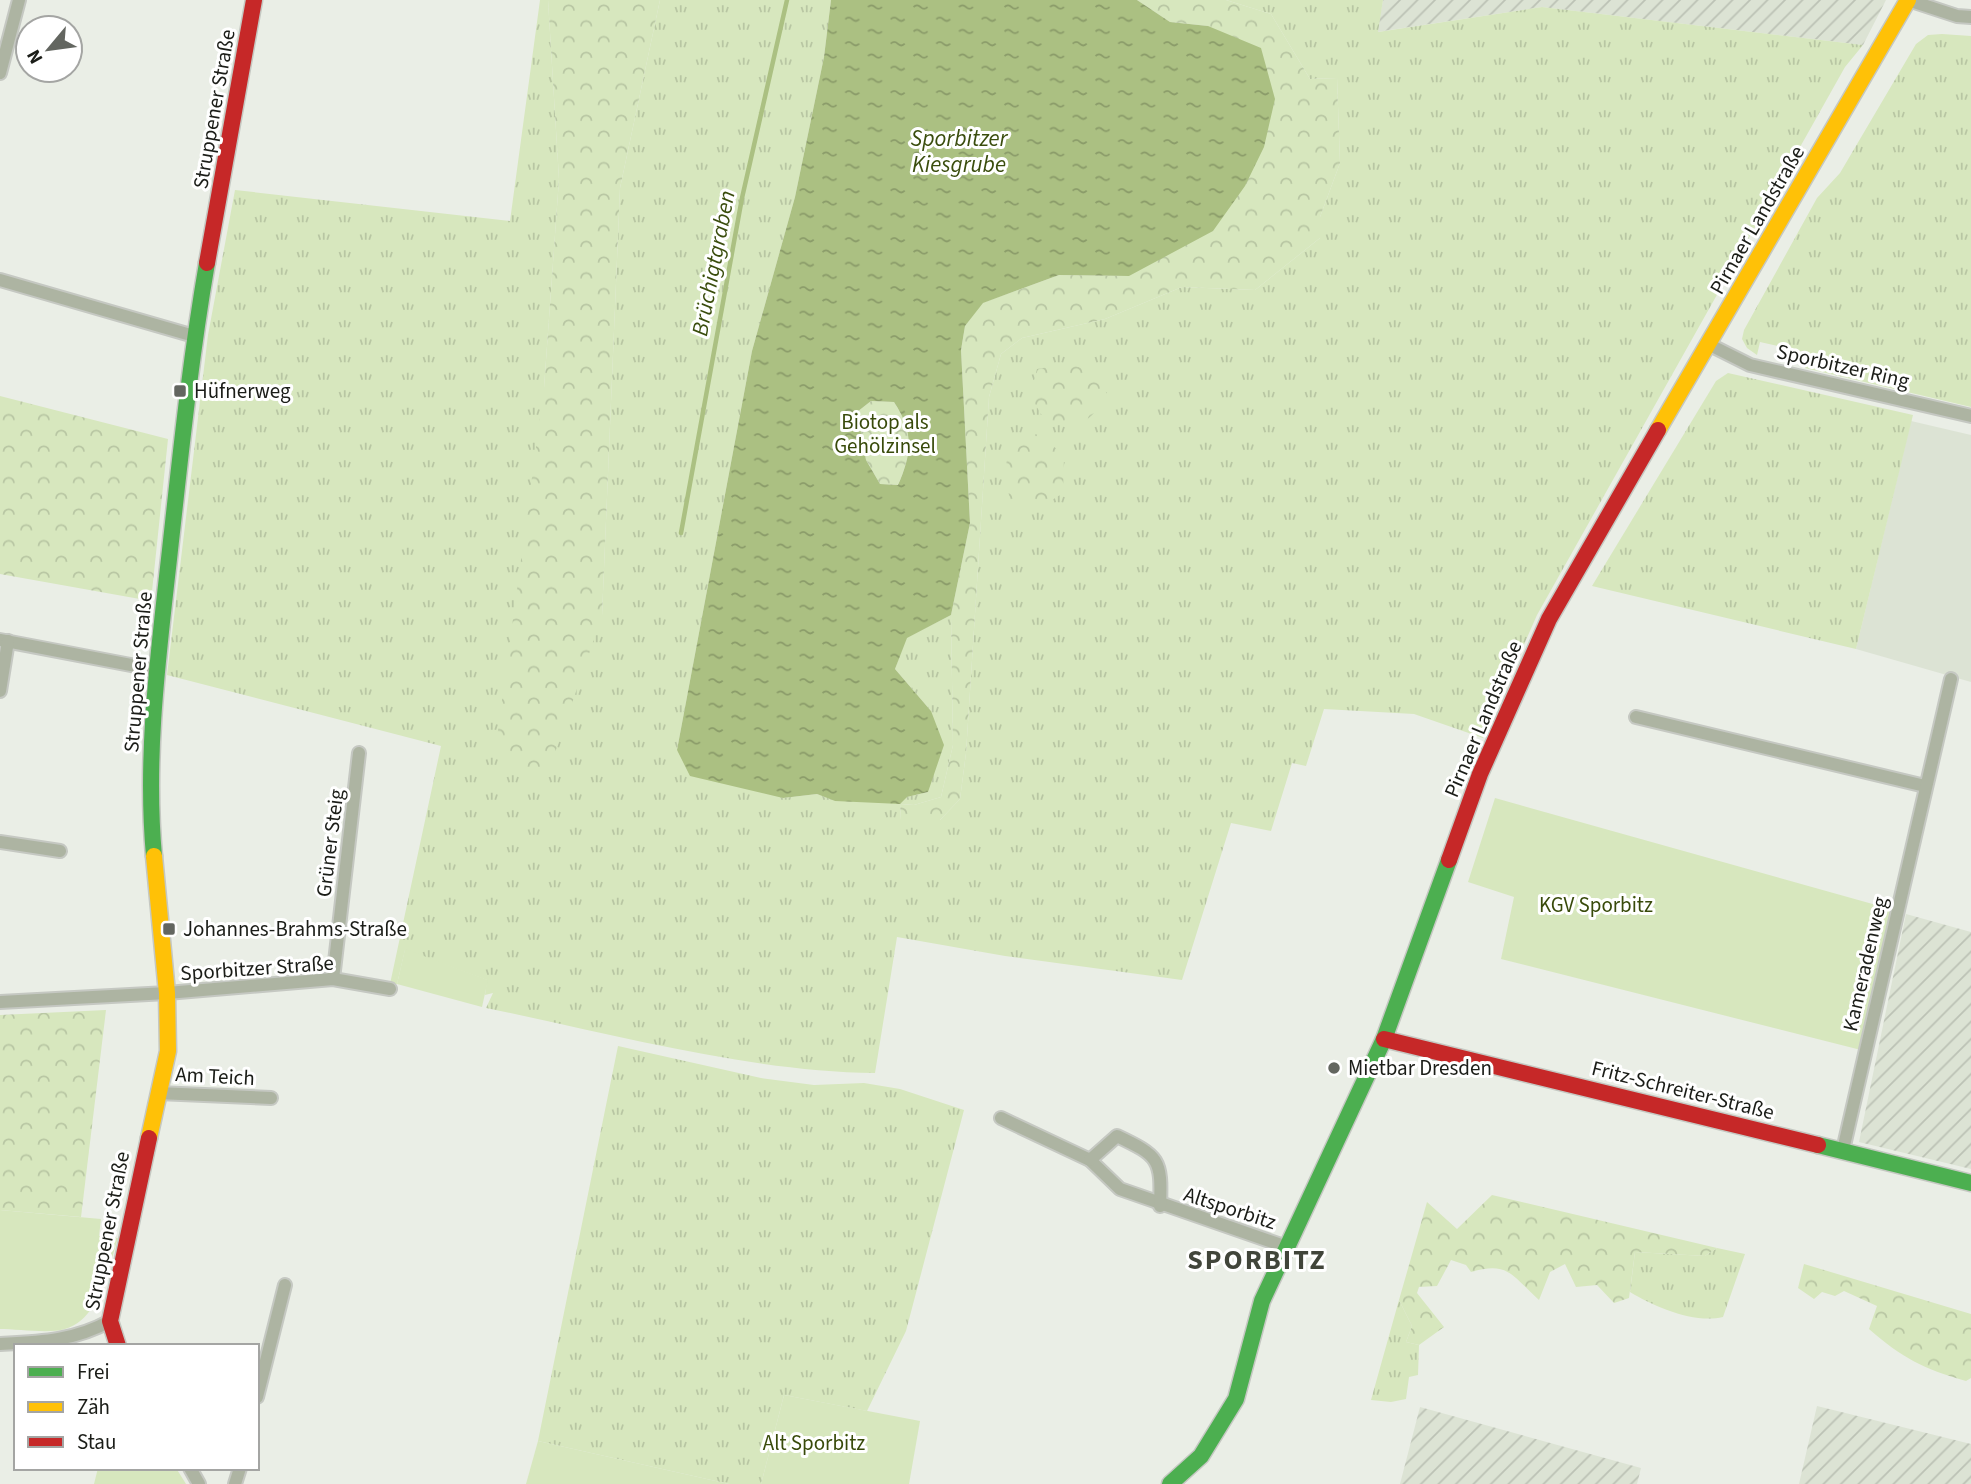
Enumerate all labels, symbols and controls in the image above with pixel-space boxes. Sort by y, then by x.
north arrow [14,14,84,84]
street label: Struppener Straße [185,27,243,191]
text: N [21,44,50,69]
water label: Sporbitzer Kiesgrube [911,122,1009,181]
street label: Pirnaer Landstraße [1702,140,1812,300]
water label: Brüchigtgraben [683,188,744,339]
street label: Sporbitzer Ring [1774,336,1913,396]
place label: Hüfnerweg [194,376,291,406]
marker: Hüfnerweg [172,383,188,399]
park label: Biotop als Gehölzinsel [834,407,936,461]
street label: Struppener Straße [116,590,160,754]
street label: Pirnaer Landstraße [1436,636,1530,802]
street label: Grüner Steig [308,787,352,899]
park label: KGV Sporbitz [1539,890,1653,920]
street label: Kameradenweg [1835,893,1895,1034]
place label: Johannes-Brahms-Straße [183,914,407,944]
marker: Johannes-Brahms-Straße [161,921,177,937]
street label: Sporbitzer Straße [179,948,335,988]
place label: Mietbar Dresden [1348,1053,1492,1083]
street label: Fritz-Schreiter-Straße [1589,1053,1777,1127]
street label: Am Teich [175,1059,255,1093]
marker: Mietbar Dresden [1326,1060,1342,1076]
street label: Struppener Straße [77,1149,137,1313]
street label: Altsporbitz [1180,1179,1280,1237]
district label: SPORBITZ [1187,1240,1327,1280]
legend [14,1344,259,1470]
text: Frei [77,1357,110,1387]
text: Zäh [77,1392,110,1422]
text: Stau [77,1427,116,1457]
park label: Alt Sporbitz [763,1428,865,1458]

